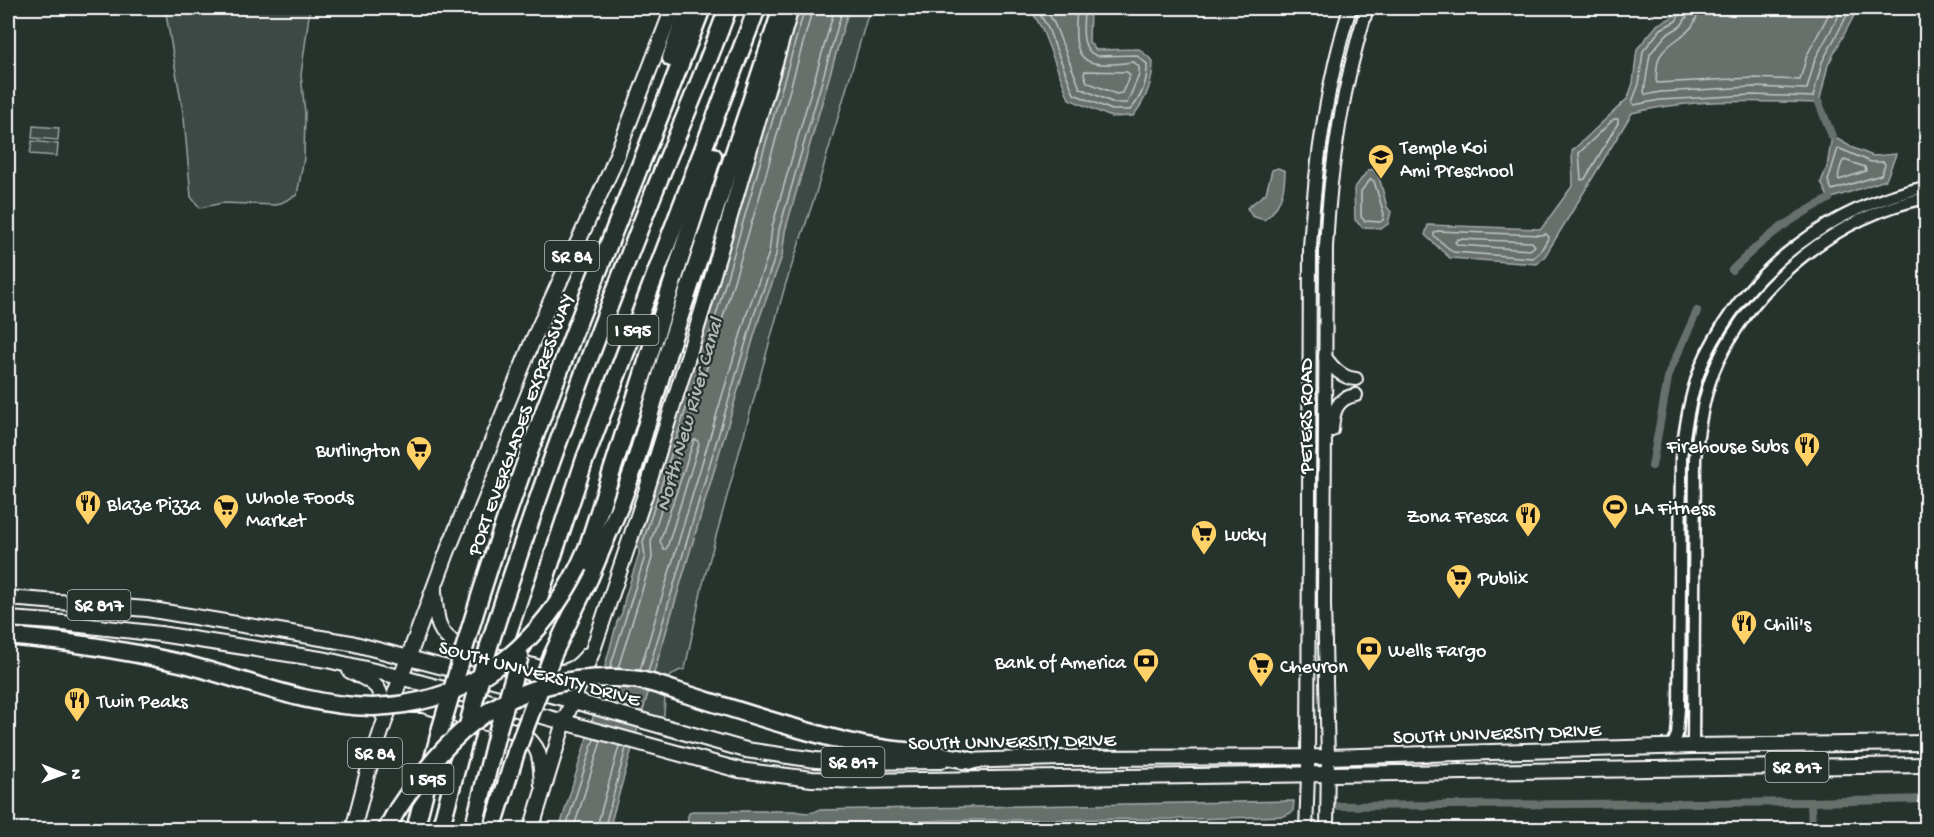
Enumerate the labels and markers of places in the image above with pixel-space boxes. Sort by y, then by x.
place label: Temple Koi Ami Preschool [1399,138,1514,184]
school or university icon: Temple Koi Ami Preschool [1366,142,1396,180]
restaurant icon: Firehouse Subs [1792,430,1822,468]
supermarket icon: Burlington [404,434,434,472]
place label: Firehouse Subs [1666,437,1789,460]
place label: Burlington [315,441,400,464]
restaurant icon: Blaze Pizza [73,488,103,526]
place label: Whole Foods Market [246,488,354,534]
supermarket icon: Whole Foods Market [211,492,241,530]
sports icon: LA Fitness [1600,492,1630,530]
place label: Blaze Pizza [106,495,202,518]
place label: LA Fitness [1634,499,1716,522]
restaurant icon: Zona Fresca [1513,500,1543,538]
place label: Zona Fresca [1406,507,1509,530]
supermarket icon: Lucky [1189,518,1219,556]
place label: Lucky [1224,525,1266,548]
supermarket icon: Publix [1444,562,1474,600]
place label: Publix [1477,569,1529,592]
restaurant icon: Chili's [1729,608,1759,646]
place label: Chili's [1764,615,1812,638]
bank icon: Wells Fargo [1354,634,1384,672]
place label: Wells Fargo [1388,641,1486,664]
bank icon: Bank of America [1131,646,1161,684]
supermarket icon: Chevron [1246,650,1276,688]
place label: Bank of America [994,653,1127,676]
place label: Chevron [1280,657,1348,680]
restaurant icon: Twin Peaks [62,685,92,723]
place label: Twin Peaks [96,692,188,715]

